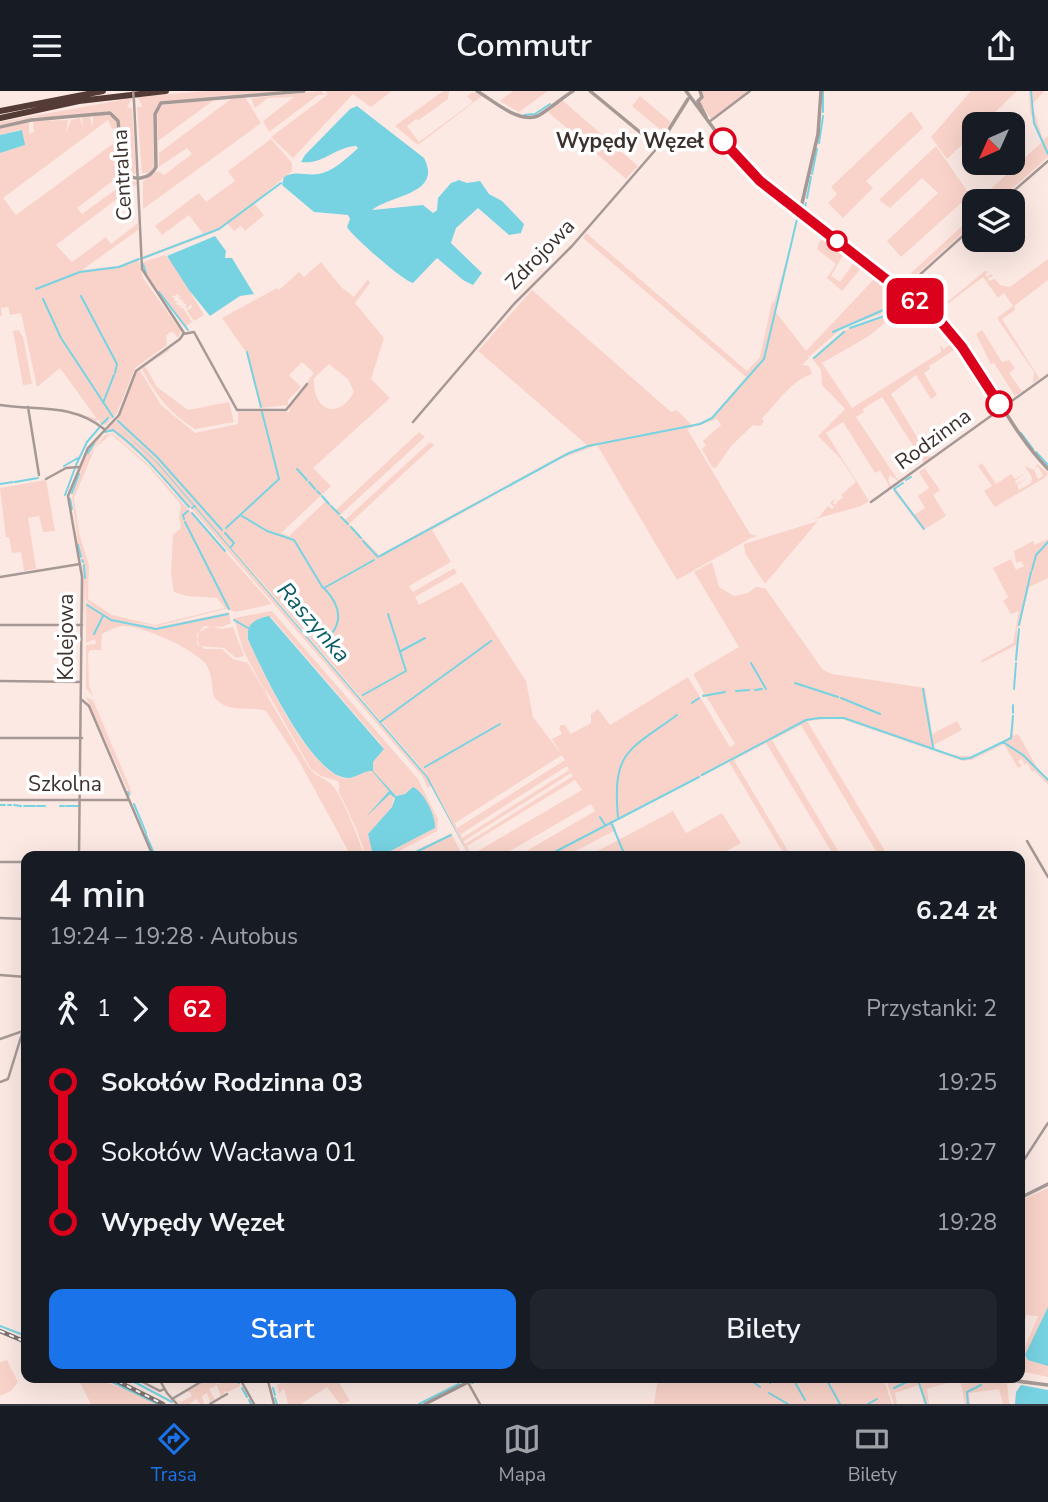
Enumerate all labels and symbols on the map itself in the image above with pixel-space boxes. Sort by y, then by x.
north arrow [962,112,1026,175]
place label: Wypędy Węzeł [556,127,704,155]
street label: Centralna [106,128,138,222]
marker: Wypędy Węzeł [710,128,736,154]
street label: Zdrojowa [499,212,581,296]
unlabelled marker [827,231,847,251]
line badge: 62 [884,278,946,324]
unlabelled marker [986,391,1012,417]
street label: Rodzinna [889,402,977,476]
water label: Raszynka [270,575,357,669]
street label: Kolejowa [52,594,80,680]
street label: Szkolna [28,770,102,798]

